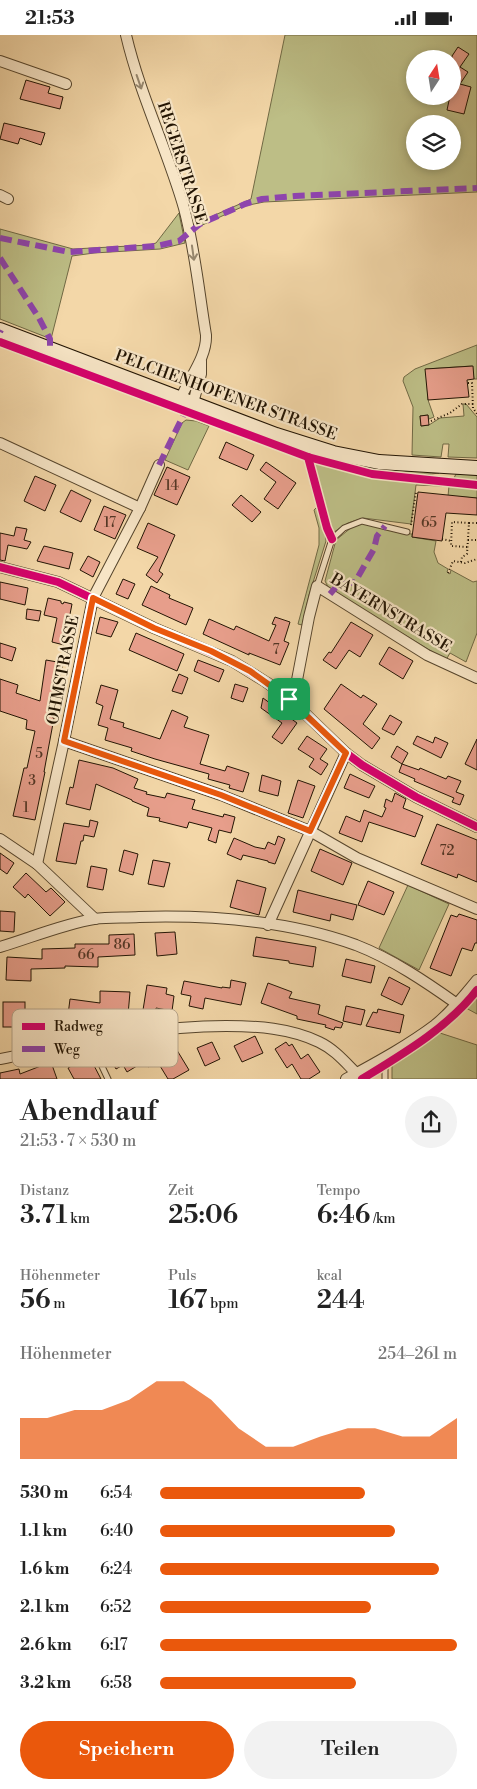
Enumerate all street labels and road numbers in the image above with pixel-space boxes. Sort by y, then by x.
street label: REGERSTRASSE [153,99,211,227]
street label: PELCHENHOFENER STRASSE [112,345,340,445]
street label: BAYERNSTRASSE [326,568,455,657]
street label: OHMSTRASSE [43,614,83,726]

